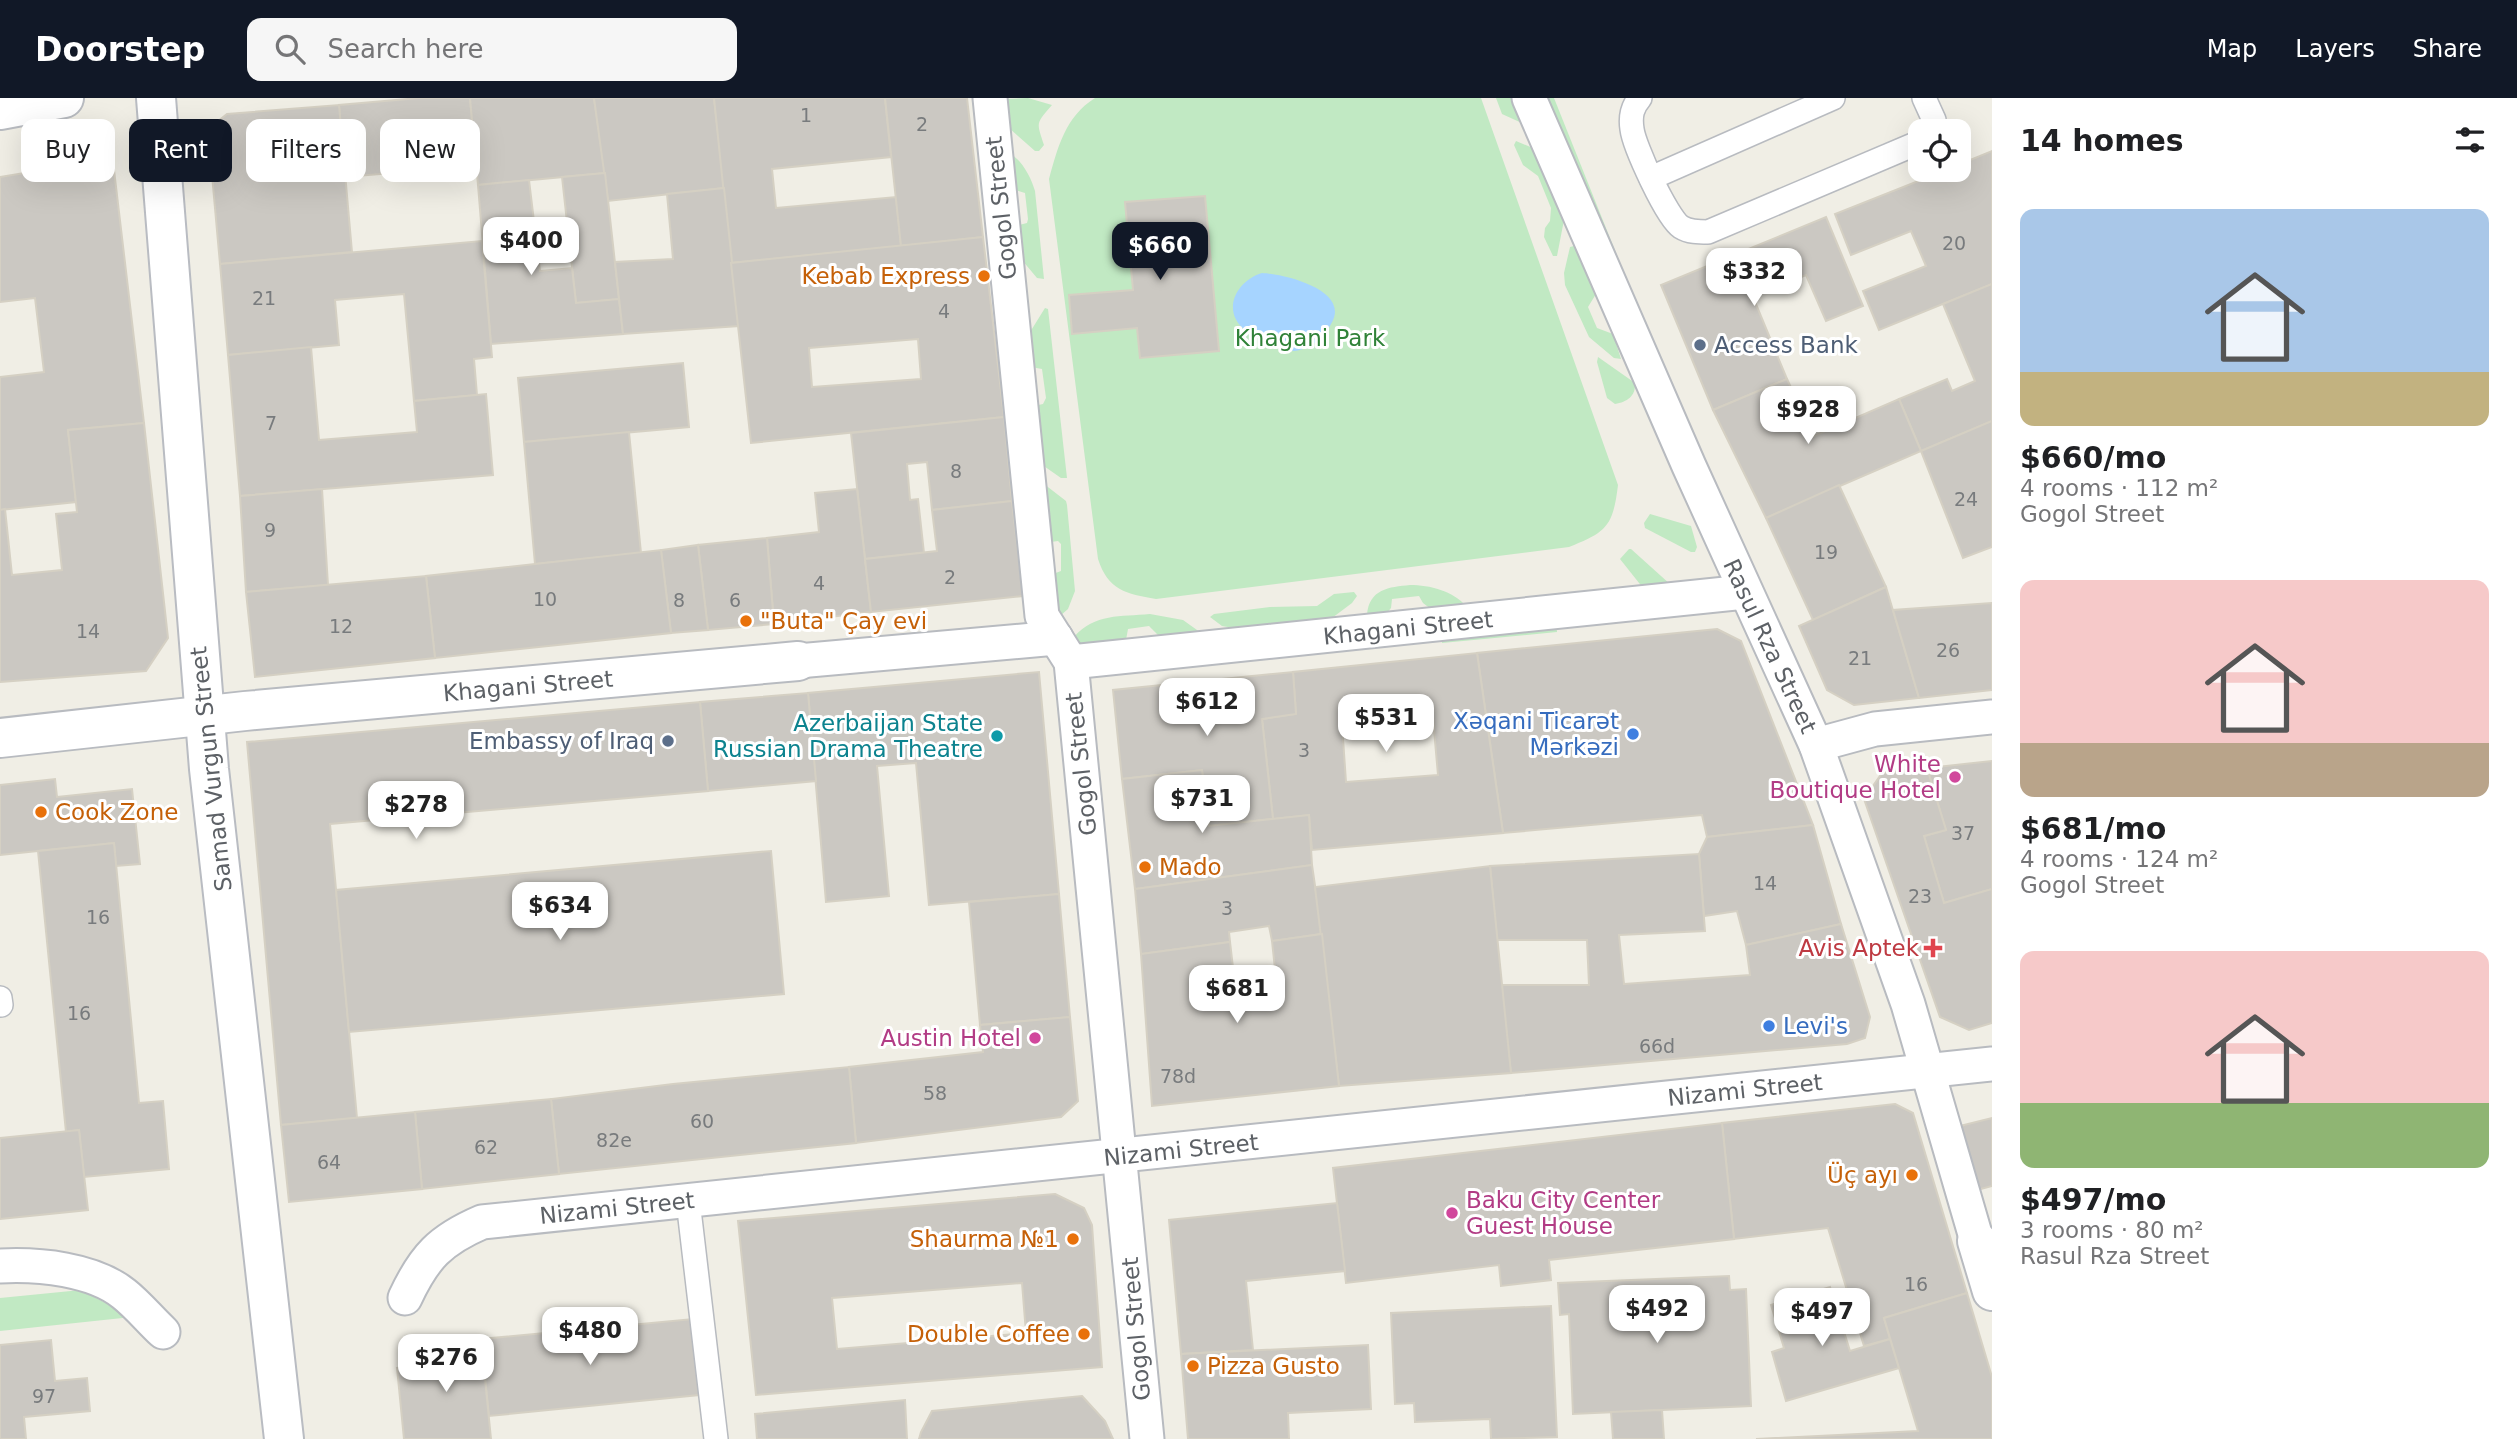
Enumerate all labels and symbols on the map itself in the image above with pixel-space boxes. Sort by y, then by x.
house number: 1 [800,104,812,126]
house number: 2 [916,113,928,135]
street label: Gogol Street [981,135,1021,281]
pin: $400 [490,218,572,277]
pin: $660 [1119,222,1201,282]
house number: 20 [1942,232,1966,254]
pin: $332 [1713,248,1795,308]
place label: Kebab Express [801,263,970,289]
marker: Kebab Express [976,268,992,284]
house number: 21 [252,287,276,309]
house number: 4 [938,300,950,322]
park label: Khagani Park [1235,325,1386,351]
place label: Access Bank [1714,332,1858,358]
marker: Access Bank [1692,337,1708,353]
pin: $928 [1767,386,1849,446]
house number: 7 [265,412,277,434]
house number: 8 [950,460,962,482]
house number: 24 [1954,488,1978,510]
house number: 9 [264,519,276,541]
house number: 19 [1814,541,1838,563]
street label: Rasul Rza Street [1718,555,1822,737]
house number: 2 [944,566,956,588]
house number: 4 [813,572,825,594]
house number: 10 [533,588,557,610]
house number: 8 [673,589,685,611]
house number: 6 [729,589,741,611]
street label: Khagani Street [1322,606,1494,650]
place label: "Buta" Çay evi [760,608,927,634]
marker: "Buta" Çay evi [738,613,754,629]
house number: 12 [329,615,353,637]
house number: 14 [76,620,100,642]
house number: 26 [1936,639,1960,661]
street label: Samad Vurgun Street [185,645,237,893]
house number: 21 [1848,647,1872,669]
street label: Khagani Street [442,666,614,706]
pin: $612 [1166,678,1248,738]
street label: Gogol Street [1061,691,1101,837]
pin: $531 [1345,694,1427,754]
place label: Xəqani Ticarət Mərkəzi [1453,708,1619,760]
place label: Azerbaijan State Russian Drama Theatre [713,710,983,762]
marker: Xəqani Ticarət Mərkəzi [1625,726,1641,742]
place label: Embassy of Iraq [469,728,654,754]
marker: Azerbaijan State Russian Drama Theatre [989,728,1005,744]
marker: Embassy of Iraq [660,733,676,749]
house number: 3 [1298,739,1310,761]
place label: White Boutique Hotel [1770,751,1941,803]
marker: White Boutique Hotel [1947,769,1963,785]
pin: $731 [1161,776,1243,835]
pin: $278 [375,782,457,841]
place label: Cook Zone [55,799,178,825]
marker: Cook Zone [33,804,49,820]
house number: 37 [1951,822,1975,844]
place label: Mado [1159,854,1222,880]
marker: Mado [1137,859,1153,875]
house number: 14 [1753,872,1777,894]
pin: $634 [519,882,601,942]
house number: 23 [1908,885,1932,907]
house number: 3 [1221,897,1233,919]
house number: 16 [86,906,110,928]
place label: Avis Aptek [1798,935,1920,961]
marker: Avis Aptek [1925,940,1941,956]
pin: $681 [1196,965,1278,1025]
house number: 16 [67,1002,91,1024]
place label: Levi's [1783,1013,1848,1039]
marker: Levi's [1761,1018,1777,1034]
place label: Austin Hotel [880,1025,1021,1051]
marker: Austin Hotel [1027,1030,1043,1046]
house number: 66d [1639,1035,1675,1057]
house number: 78d [1160,1065,1196,1087]
street label: Nizami Street [1666,1069,1824,1111]
house number: 58 [923,1082,947,1104]
house number: 60 [690,1110,714,1132]
house number: 82e [596,1129,632,1151]
street label: Nizami Street [1102,1129,1260,1171]
house number: 62 [474,1136,498,1158]
house number: 64 [317,1151,341,1173]
place label: Üç ayı [1827,1161,1898,1188]
marker: Üç ayı [1904,1167,1920,1183]
street label: Nizami Street [538,1187,696,1229]
place label: Baku City Center Guest House [1466,1187,1661,1239]
marker: Baku City Center Guest House [1444,1205,1460,1221]
place label: Shaurma №1 [910,1226,1059,1252]
marker: Shaurma №1 [1065,1231,1081,1247]
street label: Gogol Street [1117,1256,1155,1402]
house number: 16 [1904,1273,1928,1295]
pin: $492 [1616,1286,1698,1345]
pin: $497 [1781,1288,1863,1348]
pin: $480 [549,1308,631,1367]
place label: Double Coffee [907,1321,1070,1347]
marker: Double Coffee [1076,1326,1092,1342]
pin: $276 [405,1334,487,1394]
place label: Pizza Gusto [1207,1353,1340,1379]
marker: Pizza Gusto [1185,1358,1201,1374]
house number: 97 [32,1385,56,1407]

